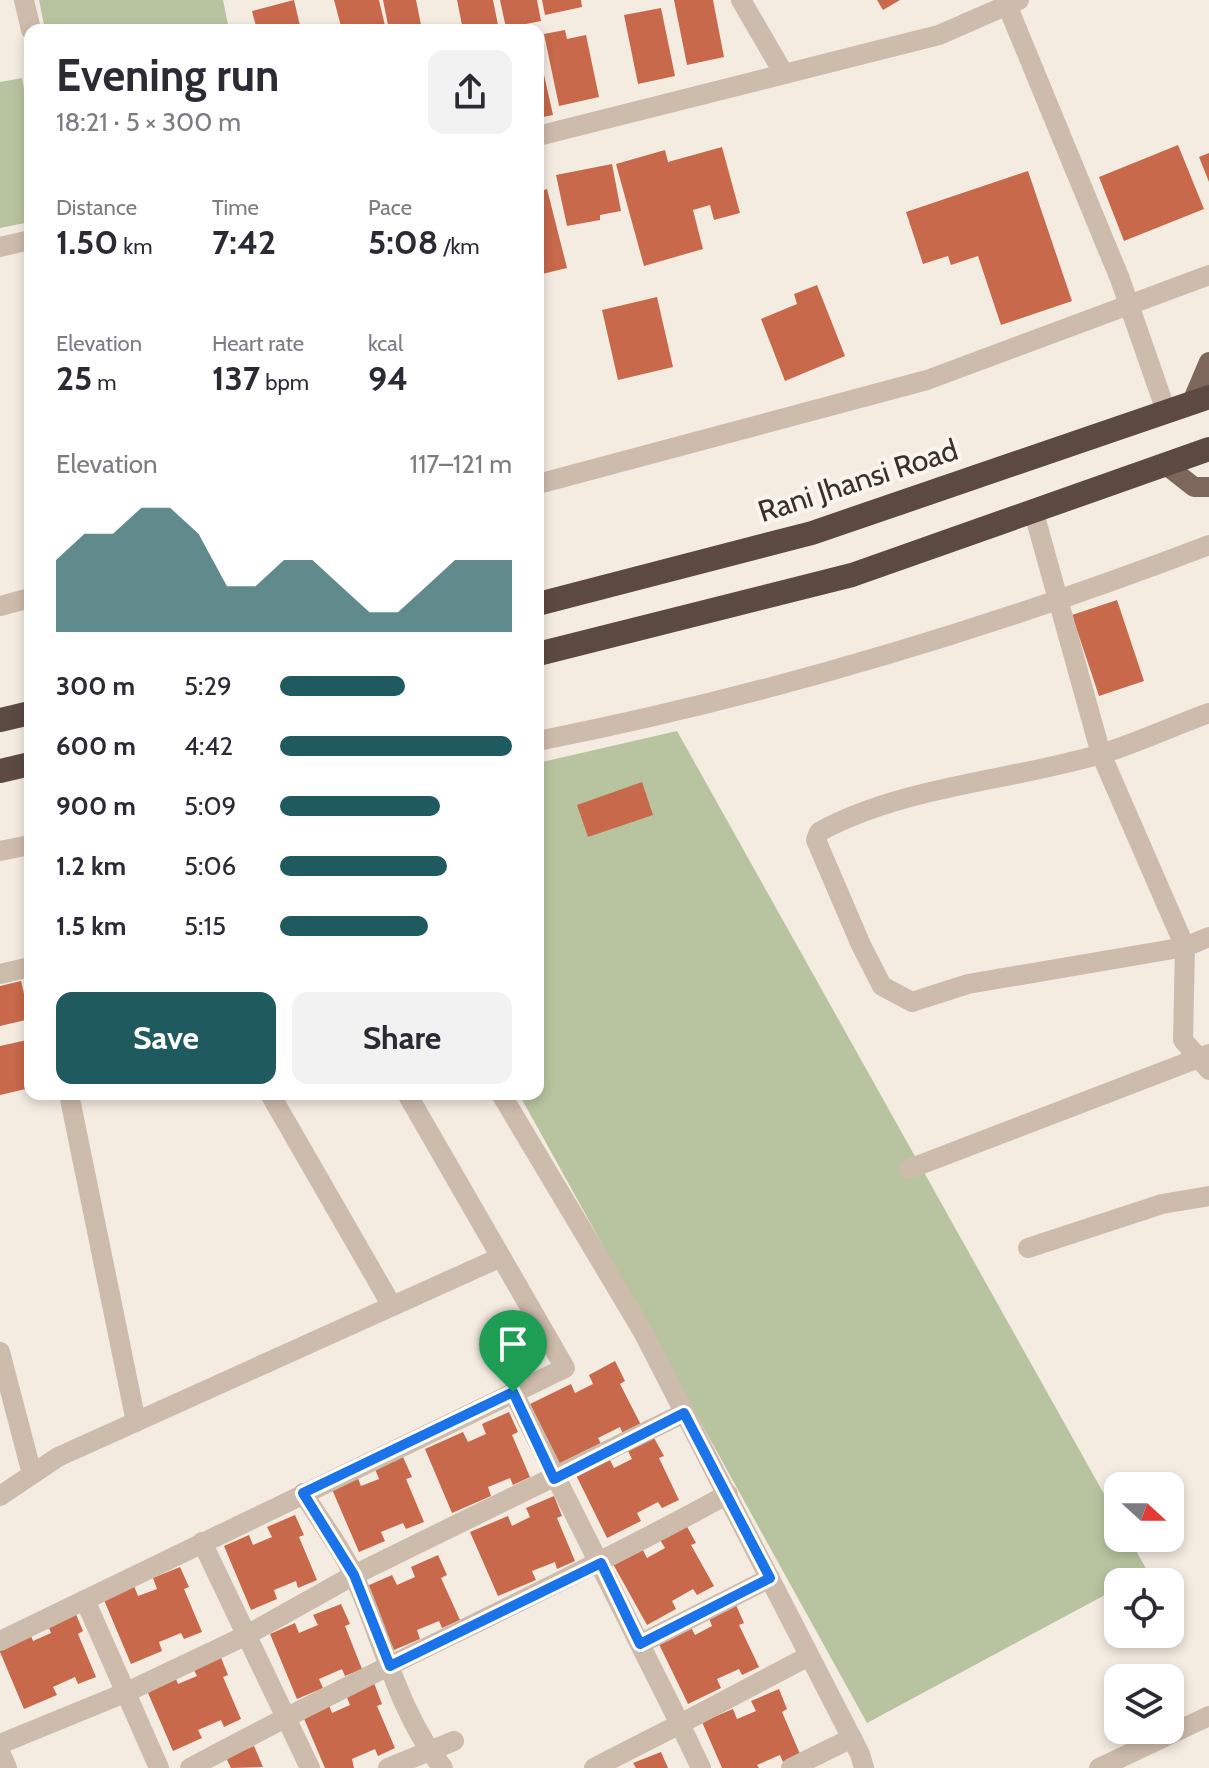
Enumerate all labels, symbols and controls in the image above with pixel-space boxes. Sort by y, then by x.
text: Evening run [56,49,279,102]
button: share [428,50,512,134]
text: 18:21 · 5 × 300 m [56,106,241,138]
text: Distance [56,194,137,221]
text: Time [212,194,259,221]
text: Pace [368,194,412,221]
text: 1.50 [56,221,118,263]
text: 7:42 [212,221,276,263]
text: 5:08 [368,221,438,263]
text: km [118,233,152,260]
text: /km [438,233,480,260]
text: Elevation [56,330,142,357]
text: Heart rate [212,330,304,357]
text: kcal [368,330,403,357]
text: 25 [56,357,92,399]
text: 137 [212,357,260,399]
text: 94 [368,357,408,399]
text: m [92,369,117,396]
text: bpm [260,369,309,396]
street label: Rani Jhansi Road [753,431,962,530]
text: Elevation [56,448,158,480]
text: 117–121 m [409,448,512,480]
text: 300 m [56,670,135,702]
text: 5:29 [184,670,232,702]
text: 600 m [56,730,136,762]
text: 4:42 [184,730,233,762]
text: 900 m [56,790,136,822]
text: 5:09 [184,790,236,822]
text: 1.2 km [56,850,126,882]
text: 5:06 [184,850,236,882]
text: 1.5 km [56,910,126,942]
text: 5:15 [184,910,226,942]
button: Save [56,992,276,1084]
button: Share [292,992,512,1084]
pin [479,1310,547,1392]
icon: arrive [491,1322,535,1366]
north arrow [1104,1472,1184,1552]
map controls [1104,1472,1184,1744]
button: locate [1104,1568,1184,1648]
button: layers [1104,1664,1184,1744]

